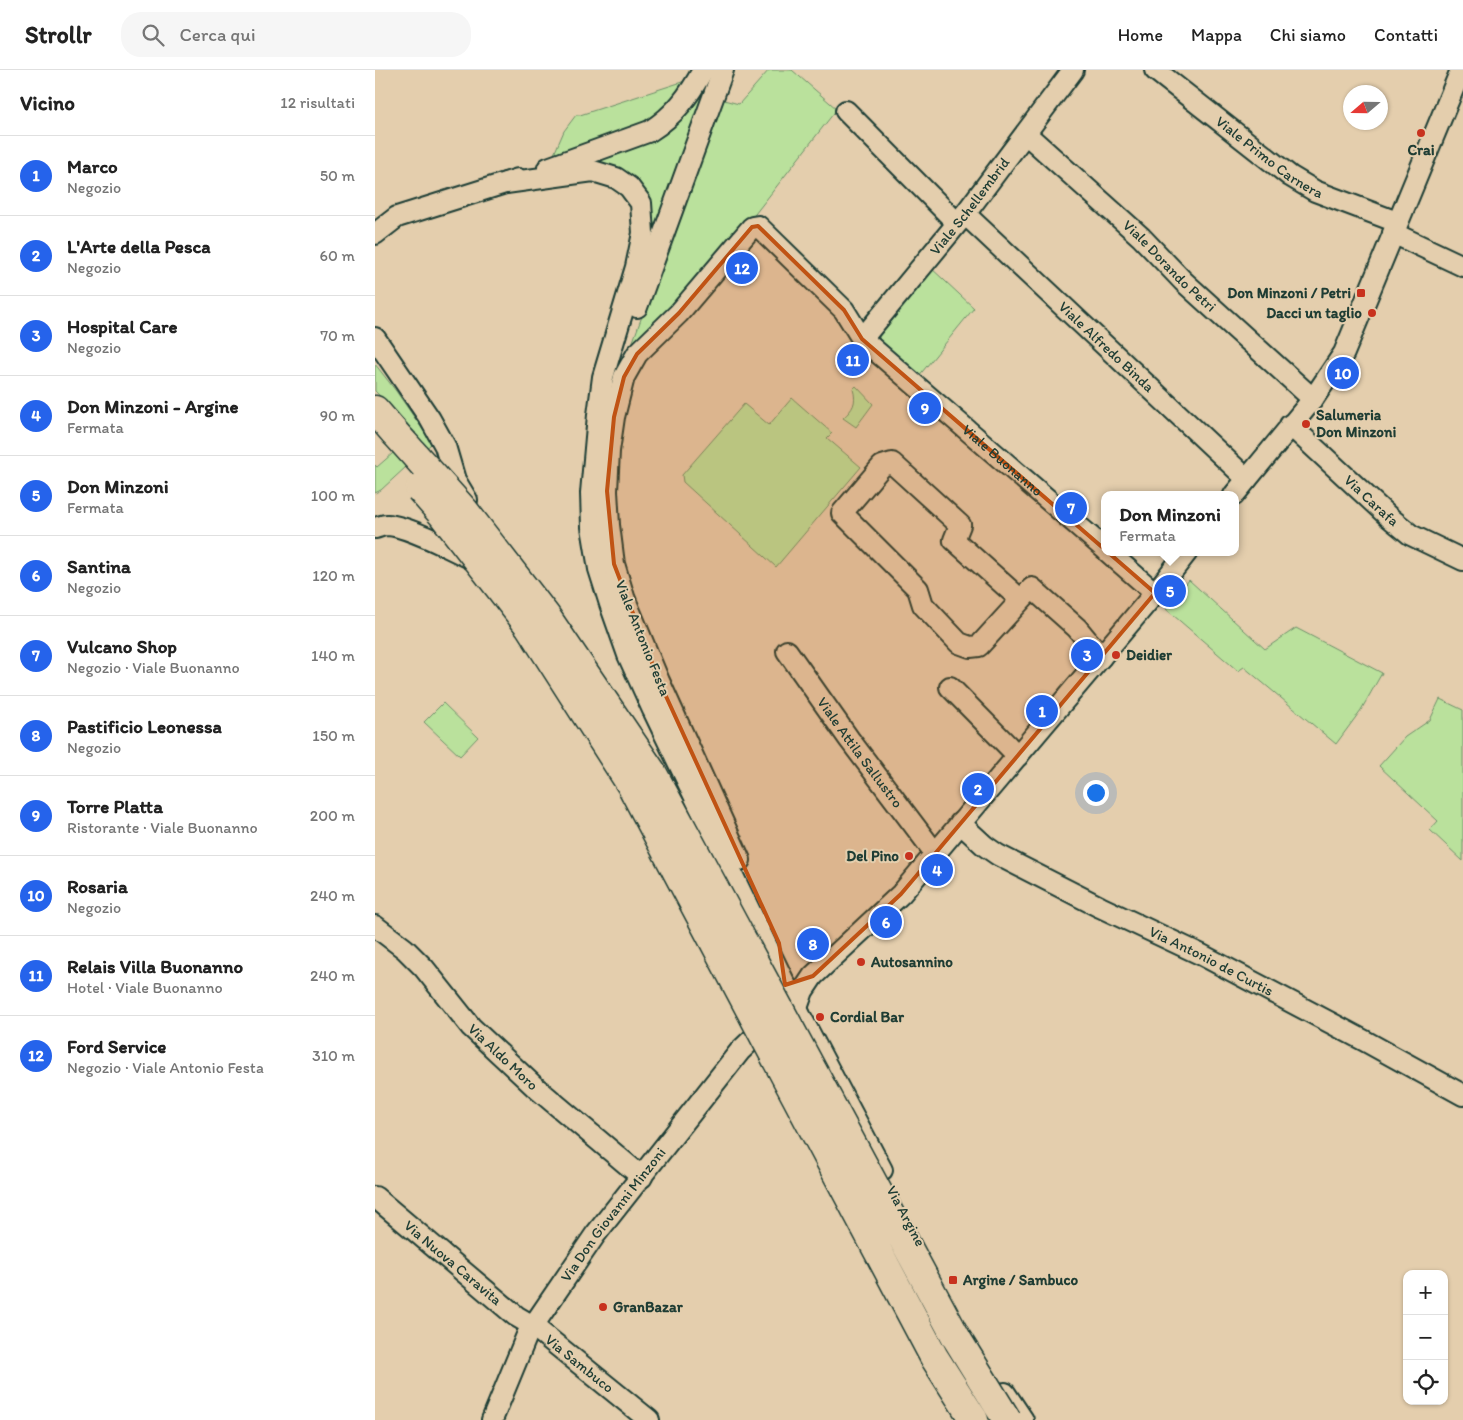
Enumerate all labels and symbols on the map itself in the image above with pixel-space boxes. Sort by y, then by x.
north arrow [1343,85,1388,130]
street label: Viale Primo Carnera [1212,112,1326,202]
marker: Crai [1415,127,1427,139]
place label: Crai [1407,141,1435,159]
street label: Viale Schellembrid [926,154,1013,259]
street label: Viale Dorando Petri [1119,216,1220,316]
pin: 12 [726,249,758,287]
place label: Don Minzoni / Petri [1227,284,1351,302]
marker: Don Minzoni / Petri [1355,287,1367,299]
street label: Viale Alfredo Binda [1055,298,1158,396]
place label: Dacci un taglio [1266,304,1362,323]
marker: Dacci un taglio [1366,307,1378,319]
pin: 11 [837,341,869,379]
pin: 10 [1327,354,1359,392]
pin: 9 [909,389,941,427]
place label: Salumeria Don Minzoni [1316,406,1396,441]
marker: Salumeria Don Minzoni [1300,418,1312,430]
street label: Viale Buonanno [958,421,1046,500]
street label: Via Carafa [1340,471,1403,531]
pin: 7 [1055,489,1087,527]
pin: 5 [1154,572,1186,610]
street label: Viale Antonio Festa [612,578,675,699]
pin: 3 [1071,636,1103,674]
place label: Deidier [1126,646,1172,664]
marker: Deidier [1110,649,1122,661]
pin: 1 [1026,692,1058,730]
street label: Viale Attila Sallustro [813,694,907,811]
pin: 2 [962,770,994,808]
your location [1083,780,1109,806]
place label: Del Pino [846,847,899,865]
marker: Del Pino [903,850,915,862]
pin: 4 [921,851,953,889]
pin: 6 [870,903,902,941]
street label: Via Antonio de Curtis [1146,922,1277,1000]
pin: 8 [797,925,829,963]
place label: Autosannino [870,953,953,971]
marker: Autosannino [855,956,867,968]
place label: Cordial Bar [830,1008,905,1026]
marker: Cordial Bar [814,1011,826,1023]
street label: Via Aldo Moro [464,1020,542,1094]
street label: Via Don Giovanni Minzoni [557,1144,670,1285]
street label: Via Argine [883,1183,929,1249]
street label: Via Nuova Caravita [400,1216,506,1309]
place label: Argine / Sambuco [962,1271,1079,1290]
marker: Argine / Sambuco [947,1274,959,1286]
place label: GranBazar [613,1298,684,1316]
marker: GranBazar [597,1301,609,1313]
street label: Via Sambuco [541,1330,617,1397]

